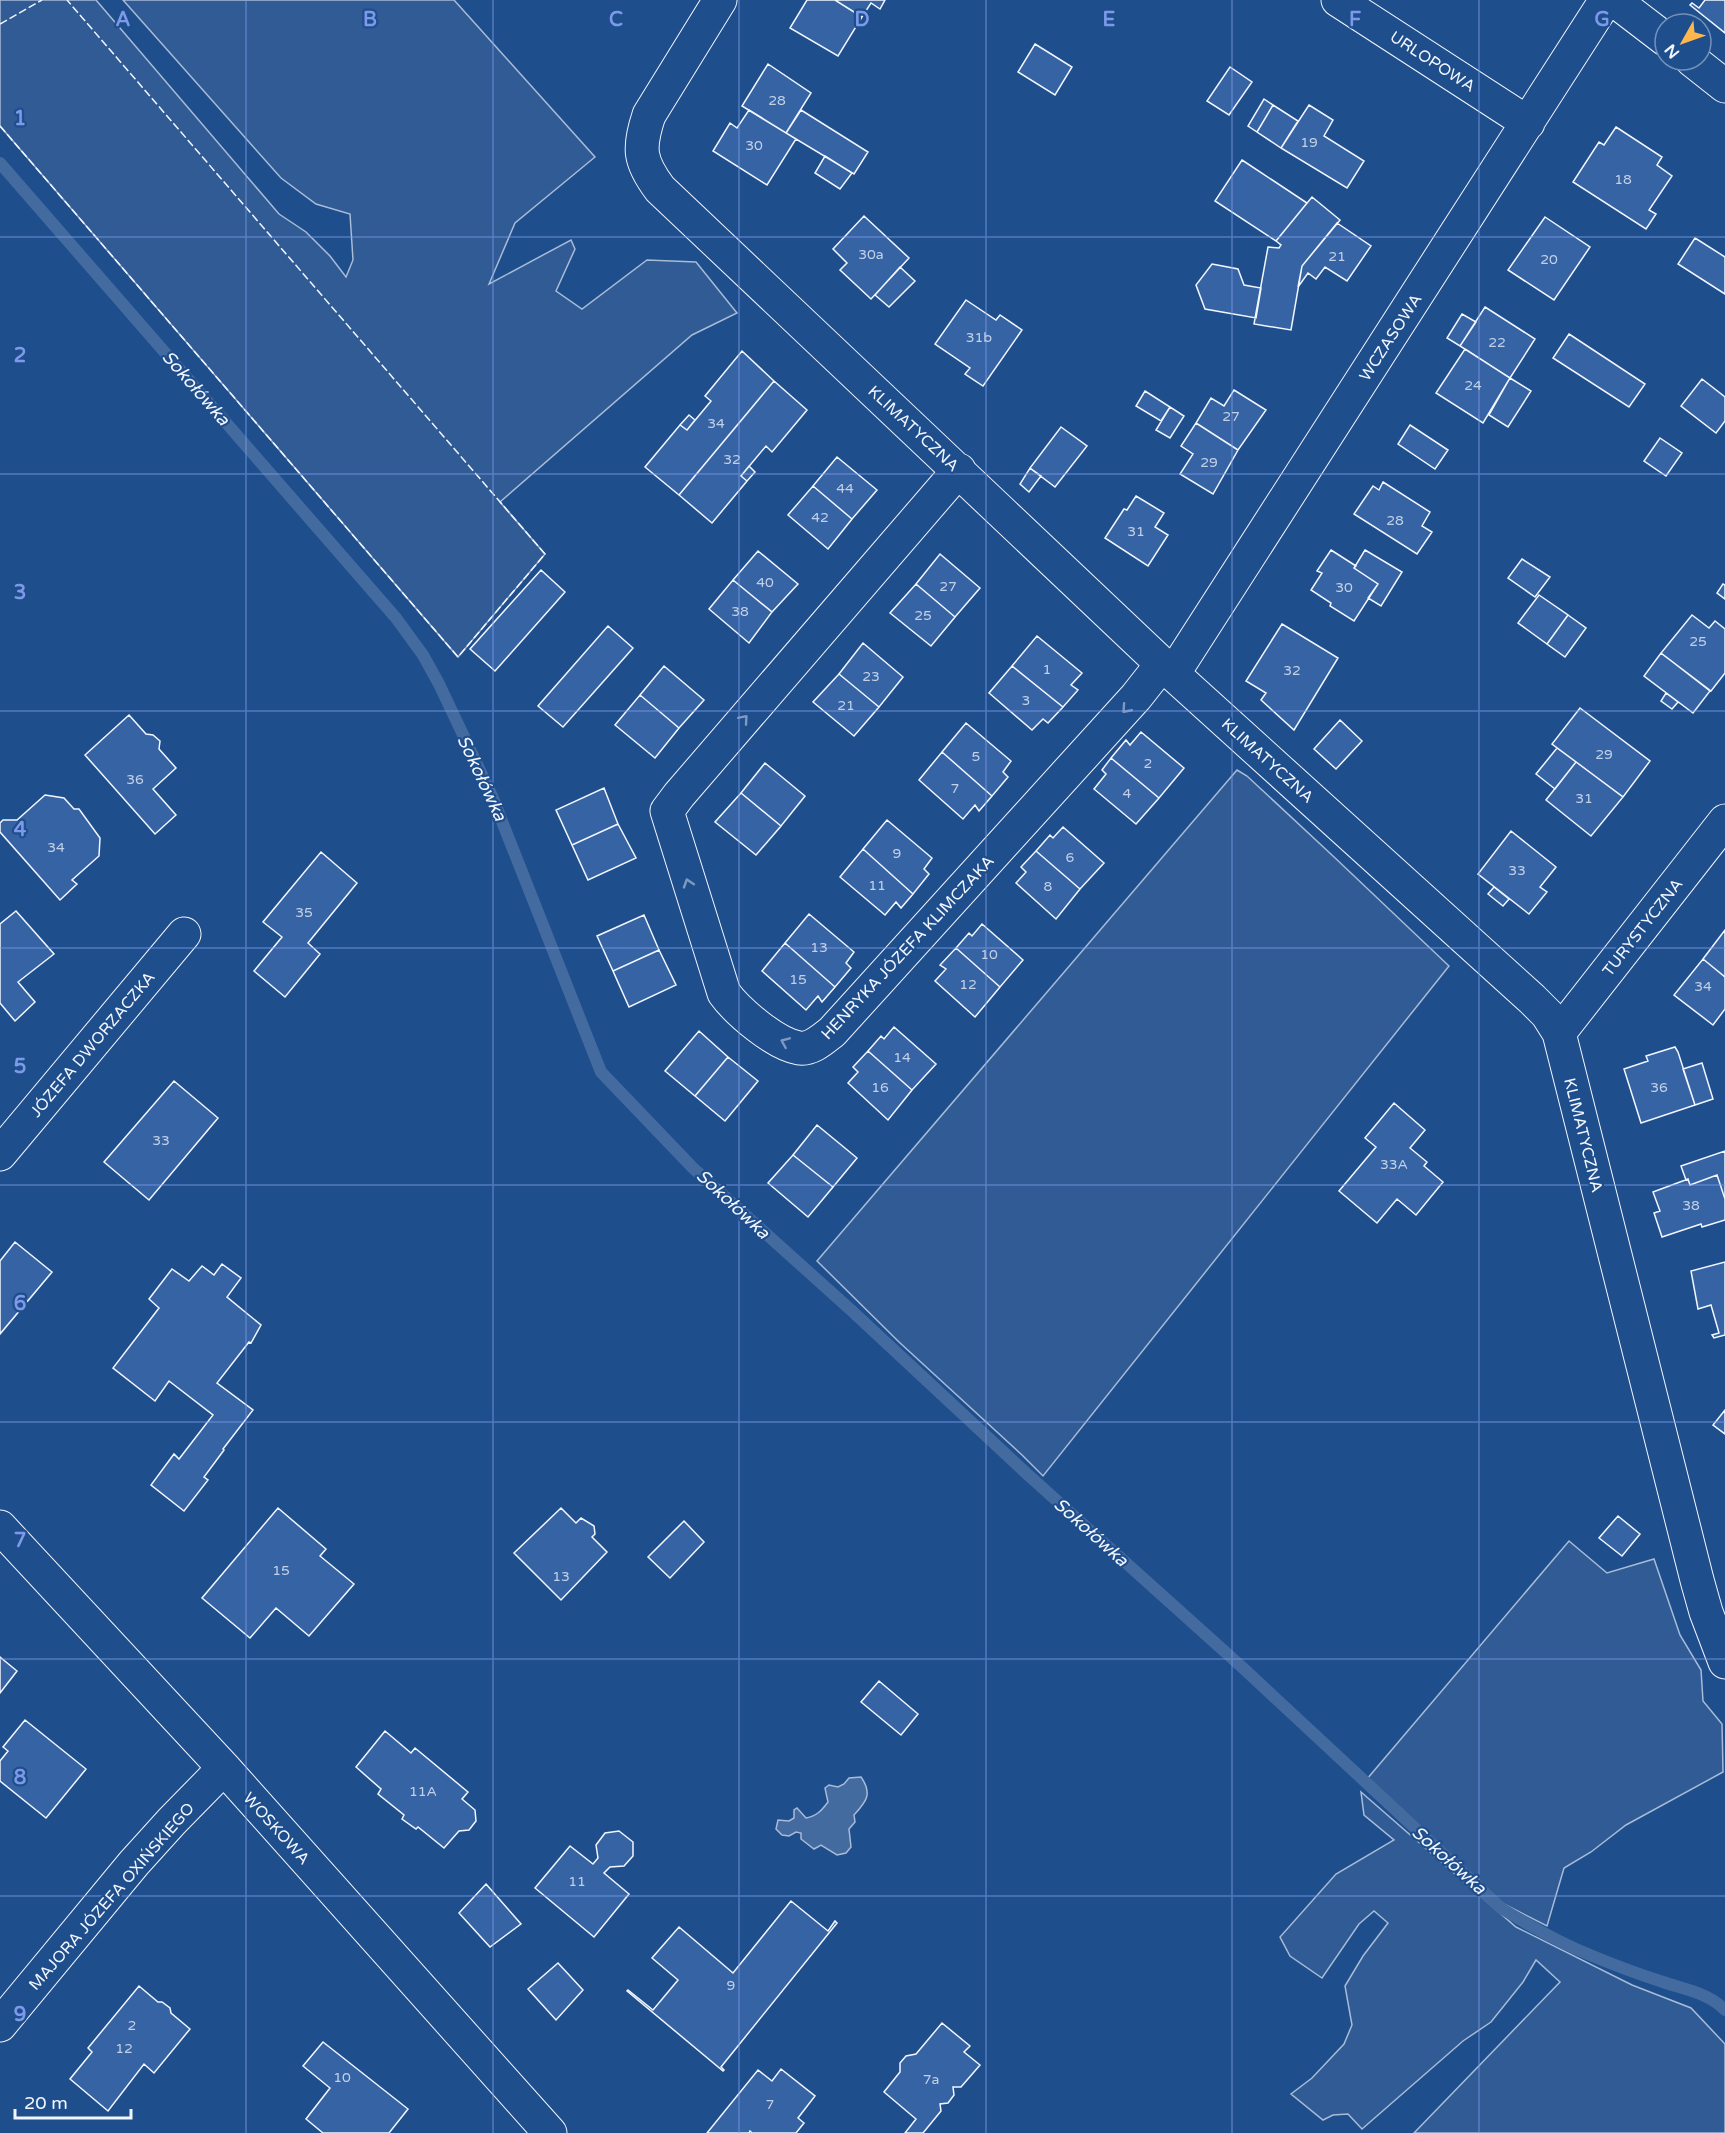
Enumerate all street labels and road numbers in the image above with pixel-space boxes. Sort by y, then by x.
street label: URLOPOWA [1386,27,1479,97]
street label: WCZASOWA [1355,290,1427,385]
street label: KLIMATYCZNA [864,381,963,476]
street label: KLIMATYCZNA [1217,714,1318,807]
street label: HENRYKA JÓZEFA KLIMCZAKA [817,851,999,1044]
street label: TURYSTYCZNA [1598,875,1687,981]
street label: JÓZEFA DWORZACZKA [26,968,160,1122]
street label: KLIMATYCZNA [1559,1076,1607,1195]
street label: WOSKOWA [239,1788,314,1869]
street label: MAJORA JÓZEFA OXIŃSKIEGO [25,1799,199,1995]

